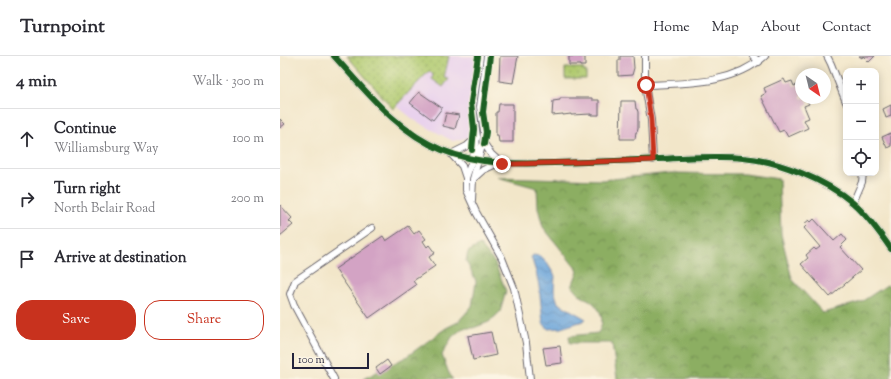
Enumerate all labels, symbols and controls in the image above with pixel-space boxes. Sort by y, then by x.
text: Turnpoint [20,14,105,41]
text: Home [653,18,690,38]
text: Map [712,18,739,38]
text: About [761,18,800,38]
text: Contact [822,18,871,38]
north arrow [795,68,831,104]
map controls [843,68,879,176]
button: + [843,68,879,104]
text: 4 min [16,70,57,94]
text: Walk · 300 m [192,73,264,91]
route start [637,76,655,94]
button: − [843,104,879,140]
text: Continue [54,119,116,140]
icon: ahead [16,128,38,150]
text: 100 m [232,130,264,148]
text: Williamsburg Way [54,140,159,158]
button: locate [843,140,879,176]
route end [493,155,511,173]
text: Turn right [54,179,120,200]
icon: right [16,188,38,210]
text: 200 m [231,190,264,208]
text: North Belair Road [54,200,155,218]
icon: arrive [16,248,38,270]
text: Arrive at destination [54,248,187,269]
button: Save [16,300,136,340]
button: Share [144,300,264,340]
scale bar [292,351,369,370]
text: 100 m [298,352,325,368]

